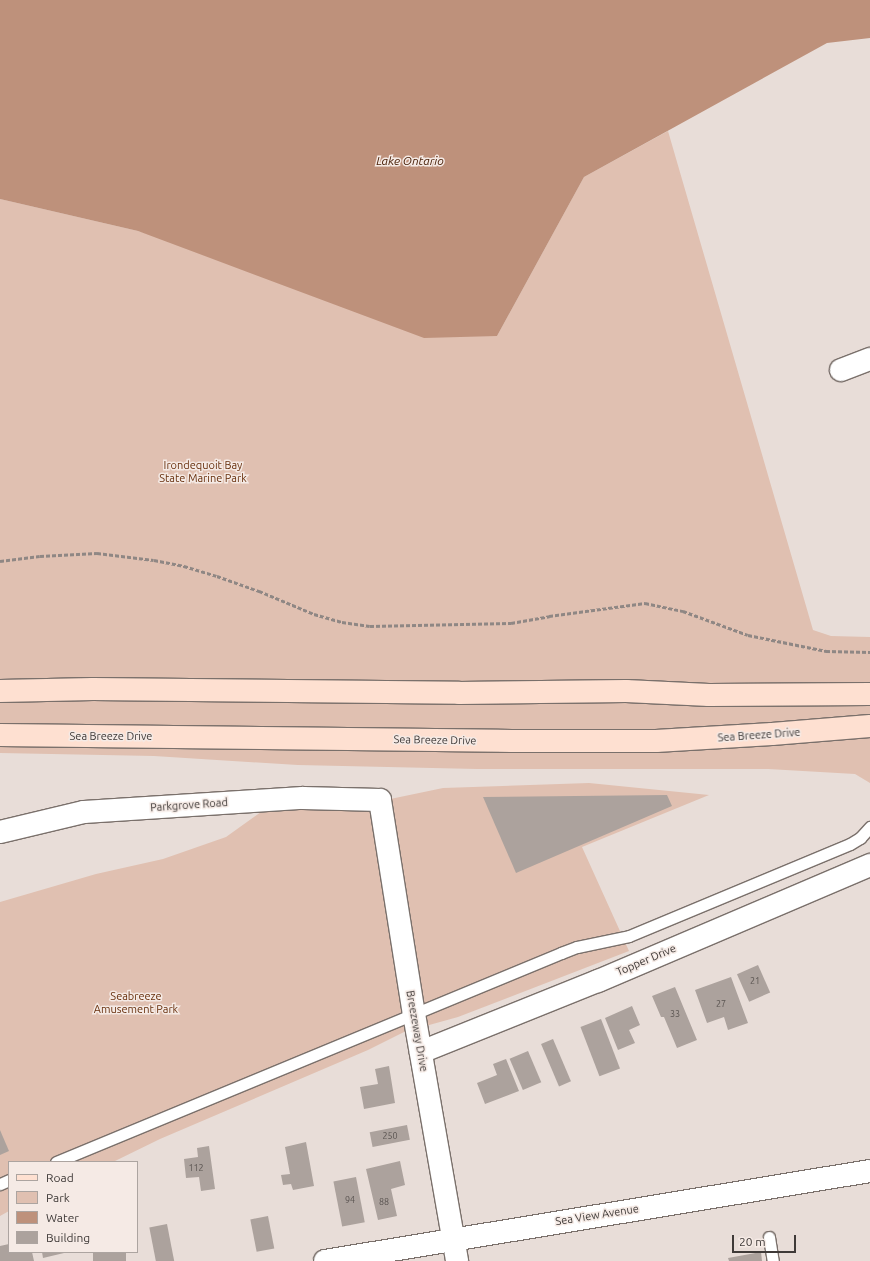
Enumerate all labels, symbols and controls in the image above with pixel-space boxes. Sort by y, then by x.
water label: Lake Ontario [376,154,444,168]
park label: Irondequoit Bay State Marine Park [159,459,247,485]
street label: Sea Breeze Drive [717,726,801,744]
street label: Sea Breeze Drive [70,729,152,743]
street label: Sea Breeze Drive [393,733,477,747]
street label: Parkgrove Road [150,796,228,814]
street label: Topper Drive [614,941,678,979]
house number: 21 [750,976,760,986]
street label: Breezeway Drive [403,989,431,1073]
park label: Seabreeze Amusement Park [94,990,178,1016]
house number: 27 [716,999,726,1009]
house number: 33 [670,1009,680,1019]
house number: 250 [382,1131,398,1141]
legend [8,1161,138,1253]
house number: 112 [188,1163,204,1173]
text: Road [46,1171,74,1184]
text: Park [46,1191,70,1204]
house number: 94 [345,1195,355,1205]
house number: 88 [379,1197,389,1207]
street label: Sea View Avenue [554,1202,640,1228]
text: Water [46,1211,79,1224]
scale bar [734,1227,798,1253]
text: Building [46,1231,90,1244]
text: 20 m [739,1235,766,1248]

